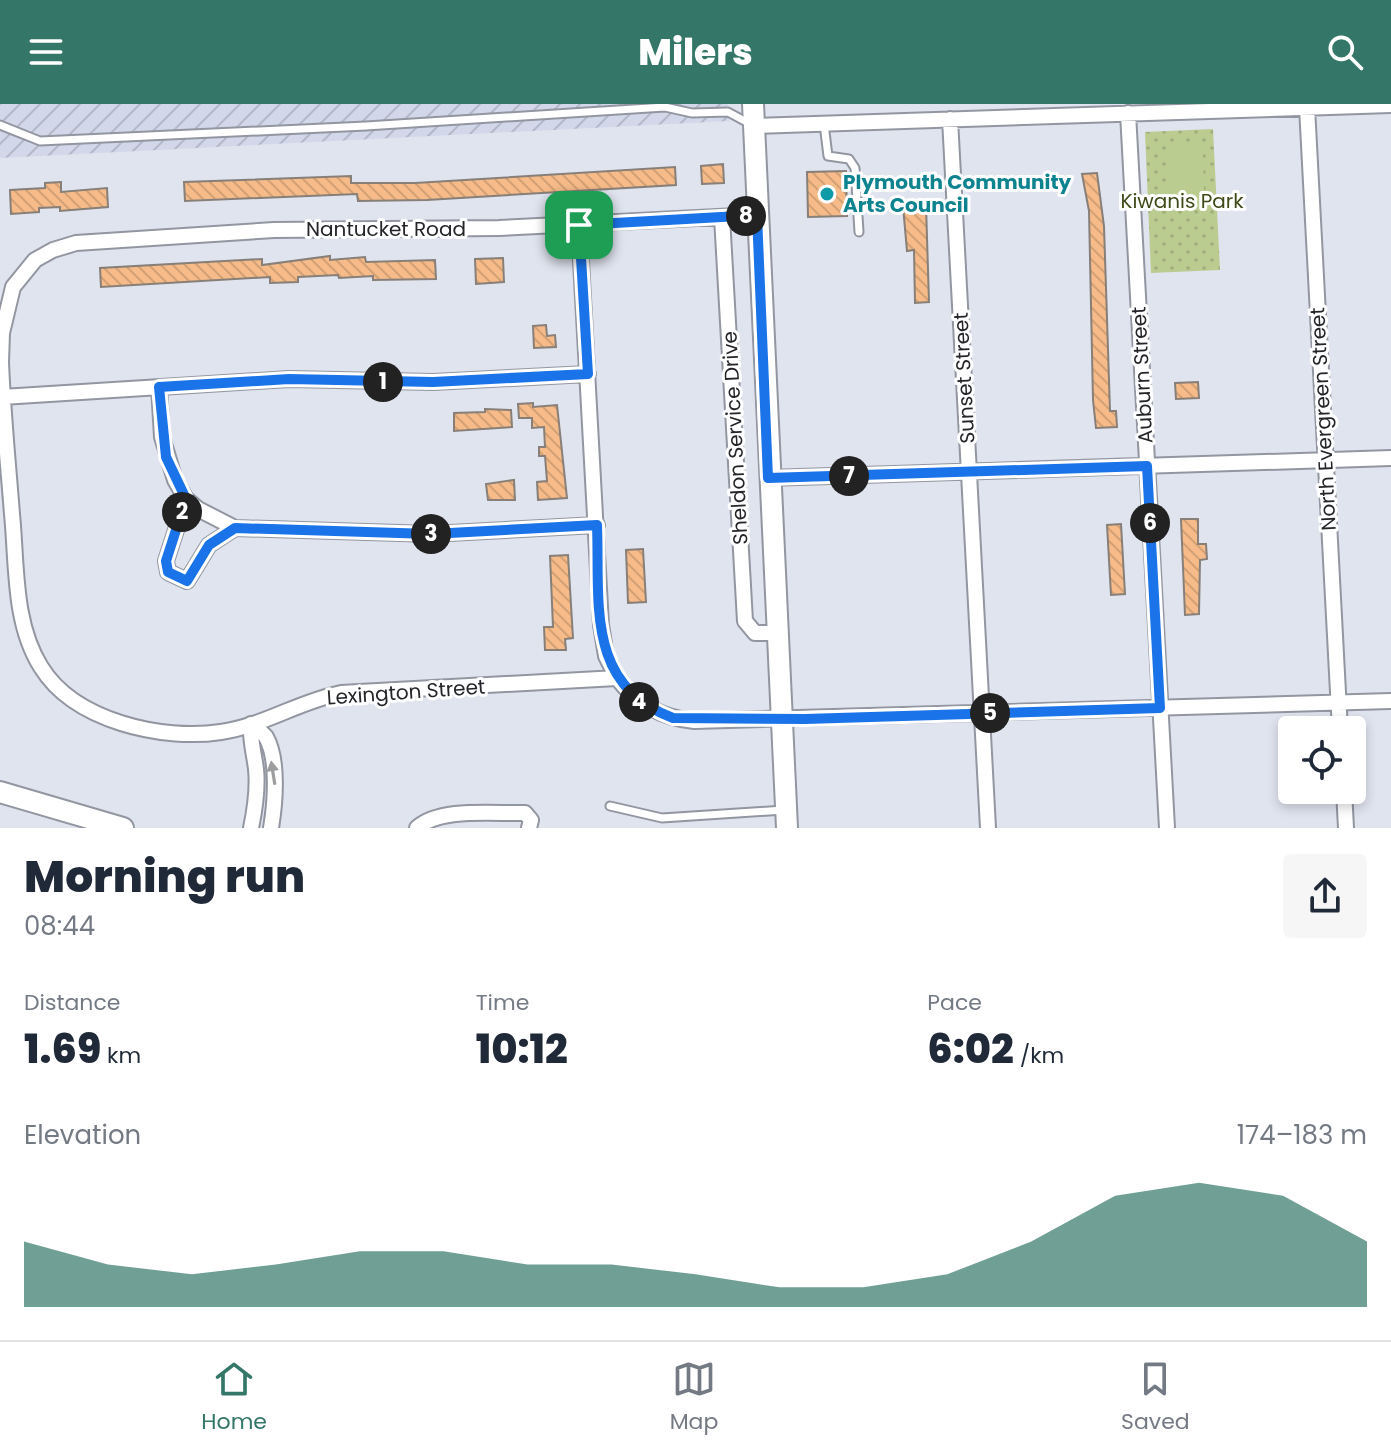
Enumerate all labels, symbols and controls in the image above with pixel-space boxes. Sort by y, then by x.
text: Milers [638,27,753,78]
icon: menu [24,30,68,74]
icon: search [1323,30,1367,74]
place label: Plymouth Community Arts Council [843,168,1072,219]
marker: Plymouth Community Arts Council [818,185,836,203]
park label: Kiwanis Park [1120,187,1244,215]
pin [545,191,613,259]
pin: 8 [726,196,766,236]
text: 8 [739,200,753,231]
icon: arrive [557,203,601,247]
street label: Nantucket Road [306,215,466,243]
street label: Auburn Street [1124,306,1160,444]
street label: North Evergreen Street [1303,307,1343,531]
street label: Sunset Street [947,312,981,444]
street label: Sheldon Service Drive [715,330,755,546]
pin: 1 [363,362,403,402]
text: 1 [379,366,387,397]
pin: 7 [829,456,869,496]
text: 7 [843,460,855,491]
pin: 2 [162,492,202,532]
text: 2 [176,496,188,527]
pin: 6 [1130,503,1170,543]
text: 6 [1143,507,1157,538]
pin: 3 [411,514,451,554]
text: 3 [424,518,438,549]
street label: Lexington Street [326,673,486,711]
pin: 4 [619,682,659,722]
text: 4 [632,686,646,717]
pin: 5 [970,693,1010,733]
text: 5 [983,697,997,728]
map controls [1278,716,1366,804]
button: locate [1278,716,1366,804]
one-way arrow [266,760,279,785]
text: Morning run [24,846,305,907]
button: share [1283,854,1367,938]
text: 08:44 [24,908,95,944]
text: Distance [24,987,120,1018]
text: Time [476,987,529,1018]
text: Pace [927,987,982,1018]
text: 1.69 [24,1021,101,1077]
text: 10:12 [476,1021,568,1077]
text: 6:02 [927,1021,1014,1077]
text: km [101,1040,141,1071]
text: /km [1014,1040,1064,1071]
text: Elevation [24,1117,141,1153]
text: 174–183 m [1237,1117,1367,1153]
tab: Home [201,1357,267,1438]
tab: Map [670,1357,718,1438]
tab: Saved [1121,1357,1190,1438]

